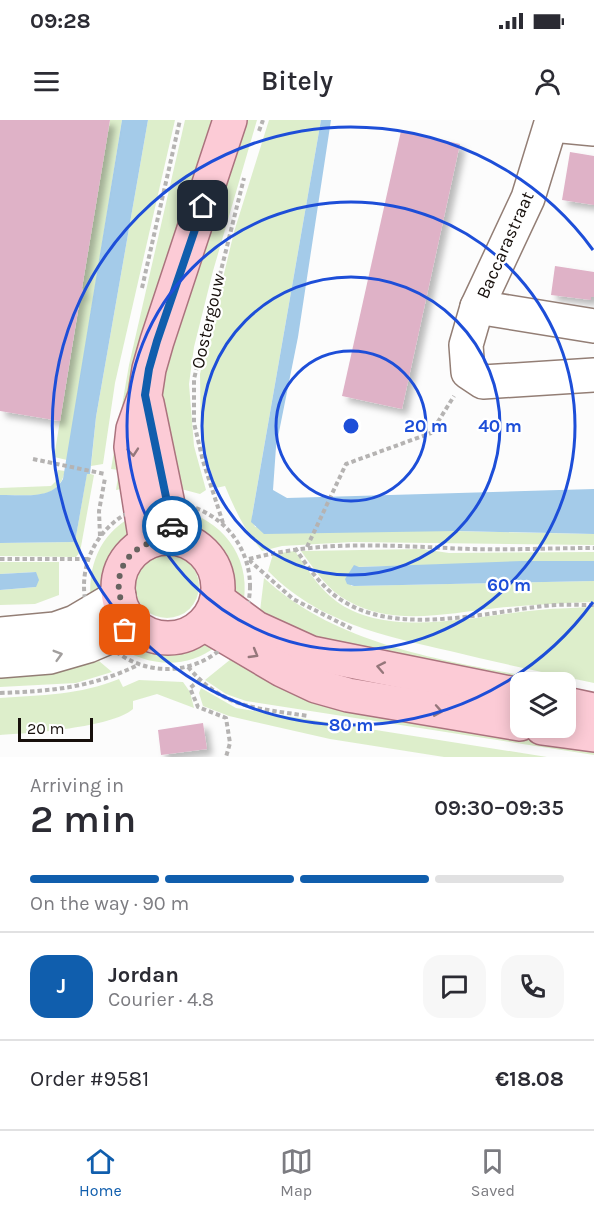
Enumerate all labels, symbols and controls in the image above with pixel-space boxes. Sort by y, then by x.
text: 09:28 [30,8,91,34]
icon: menu [30,65,63,98]
text: Bitely [261,65,333,97]
icon: person [531,65,564,98]
pin [177,180,228,231]
street label: Baccarastraat [471,188,539,302]
icon: home [186,189,219,222]
street label: Oostergouw [186,271,230,371]
text: 20 m [404,415,448,437]
text: 40 m [478,415,522,437]
centre of rings [341,416,361,436]
one-way arrow [126,447,139,456]
courier [142,496,202,556]
icon: car [156,510,189,543]
text: 60 m [487,574,531,596]
pin [99,604,150,655]
icon: bag [108,613,141,646]
one-way arrow [247,647,258,658]
one-way arrow [53,649,63,662]
one-way arrow [376,661,386,674]
map controls [510,672,576,738]
button: layers [510,672,576,738]
one-way arrow [433,704,443,717]
text: 80 m [329,714,373,736]
scale bar [18,715,93,742]
text: 20 m [27,719,65,738]
text: Arriving in [30,774,124,797]
text: 09:30–09:35 [434,795,564,821]
text: 2 min [30,796,136,842]
text: On the way · 90 m [30,892,189,915]
button: chat [423,955,486,1018]
button: phone [501,955,564,1018]
text: Jordan [108,962,179,988]
text: J [57,973,66,999]
text: Courier · 4.8 [108,988,214,1011]
text: Order #9581 [30,1066,149,1092]
text: €18.08 [495,1066,564,1092]
tab: Home [79,1145,122,1200]
tab: Map [280,1145,313,1200]
tab: Saved [471,1145,515,1200]

